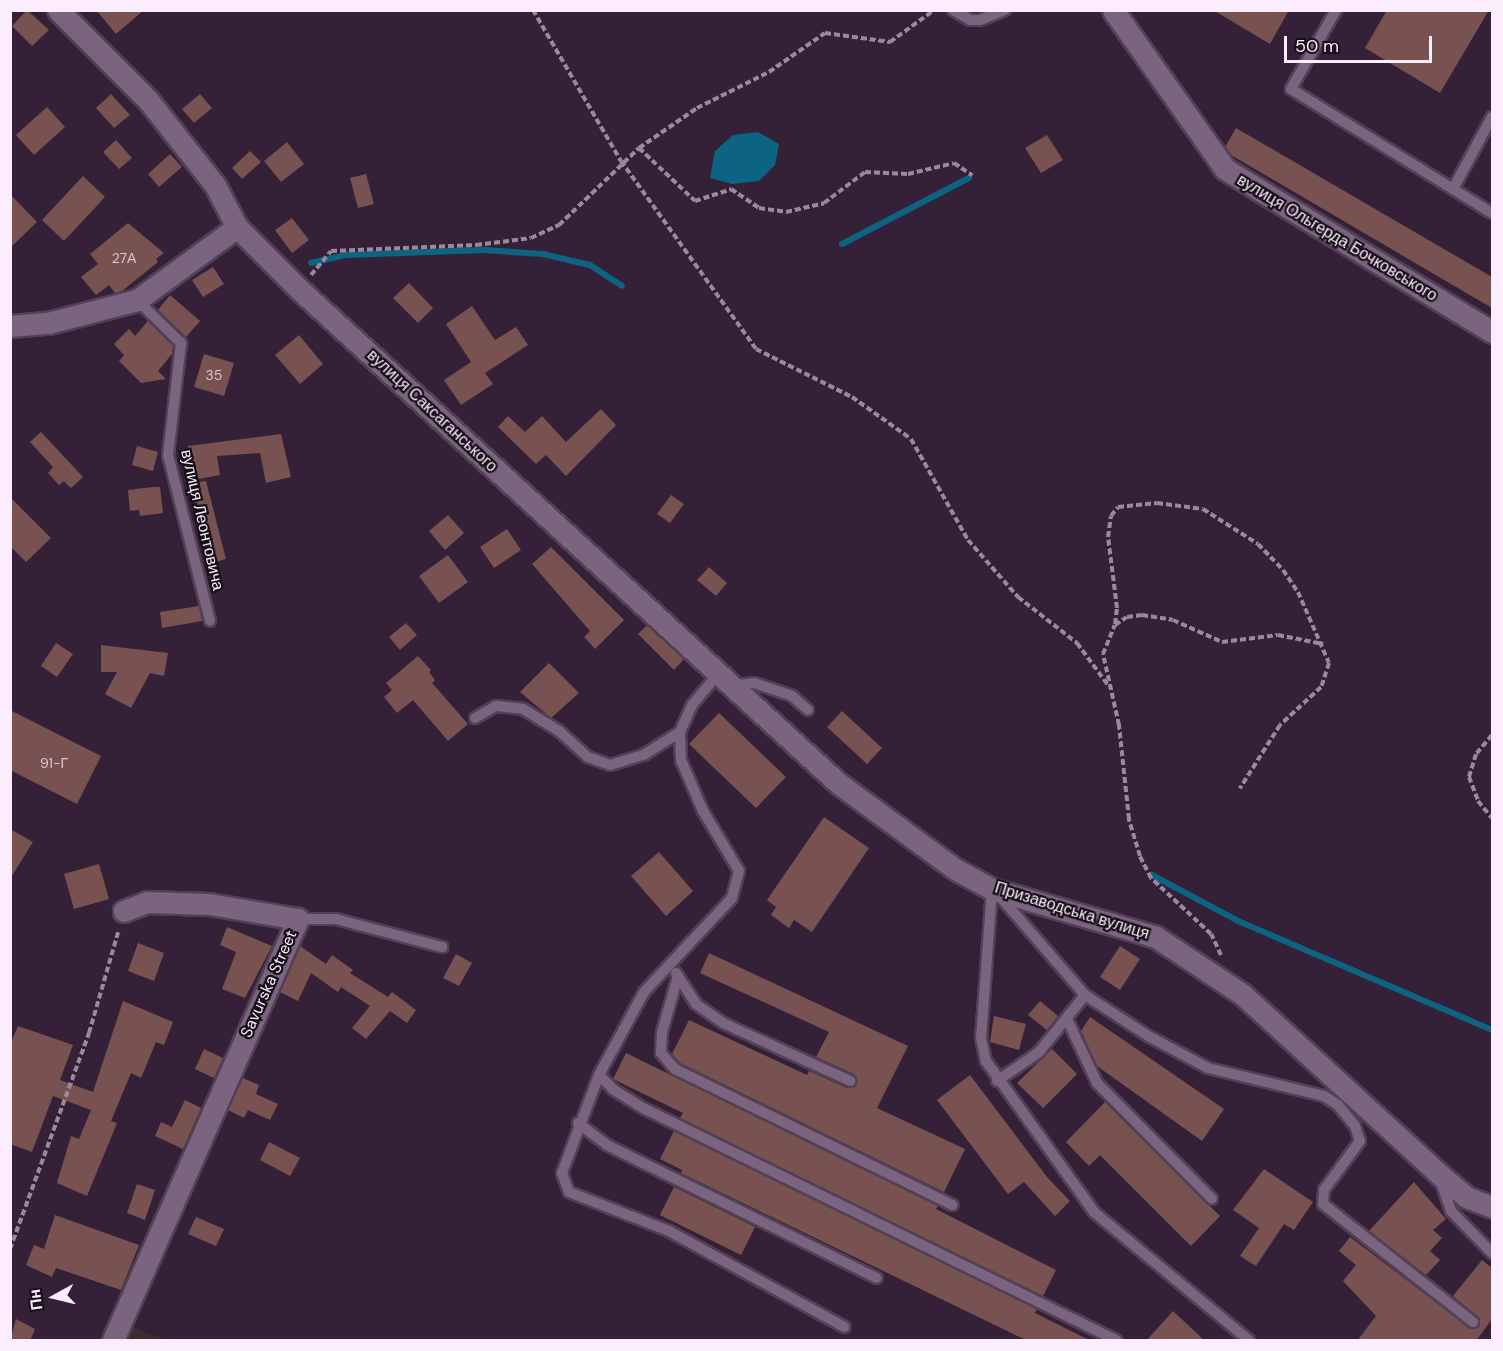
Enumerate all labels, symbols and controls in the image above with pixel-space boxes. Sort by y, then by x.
scale bar [1287,24,1436,62]
text: 50 m [1295,34,1339,58]
street label: вулиця Ольгерда Бочковського [1233,171,1441,305]
house number: 27А [112,250,136,266]
street label: вулиця Саксаганського [363,346,501,476]
house number: 35 [206,367,222,383]
street label: вулиця Леонтовича [176,448,228,592]
house number: 91-Г [40,755,68,771]
street label: Призаводська вулиця [992,878,1152,944]
street label: Savurska Street [237,927,301,1041]
north arrow [24,1267,84,1327]
text: Пн [24,1288,48,1312]

